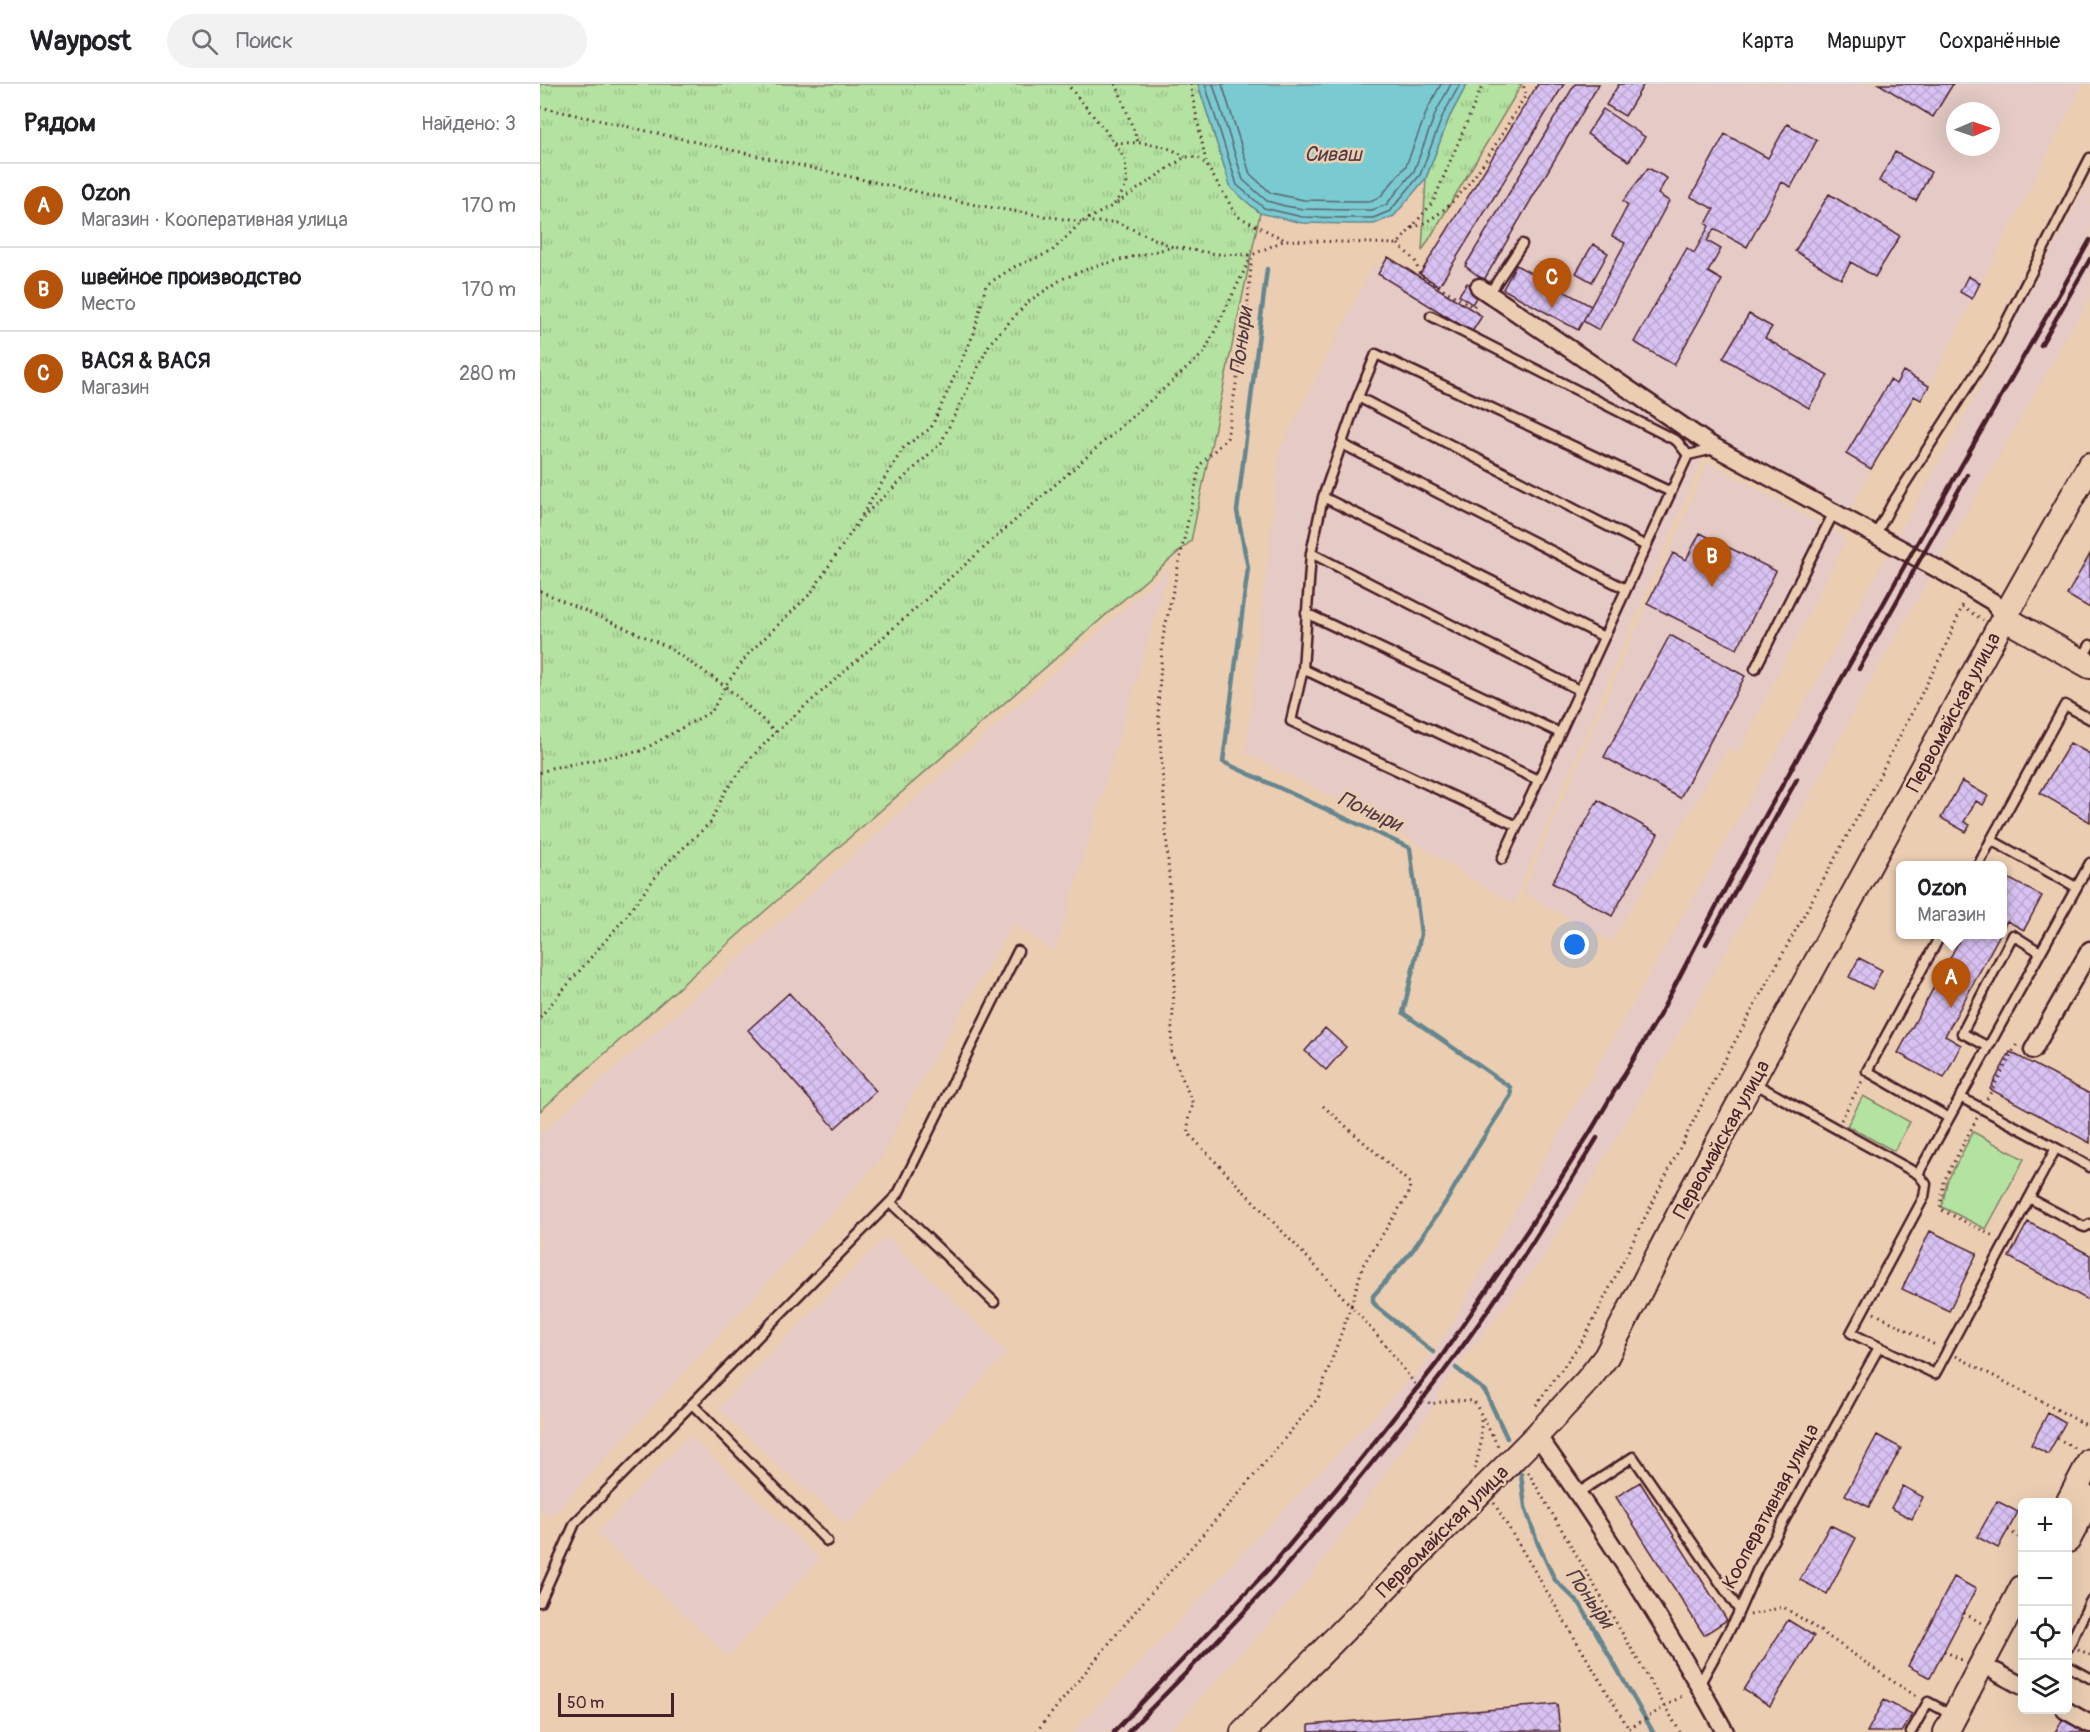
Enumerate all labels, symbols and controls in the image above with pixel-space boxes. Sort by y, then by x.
search box [167,14,587,68]
text: Waypost [30,24,131,59]
icon: search [188,25,221,58]
text: Поиск [236,27,293,55]
text: Карта [1742,28,1794,55]
text: Маршрут [1827,28,1906,55]
text: Сохранённые [1939,28,2060,55]
north arrow [1946,102,2000,156]
text: Рядом [24,107,96,139]
text: Найдено: 3 [421,111,516,136]
water label: Сиваш [1304,141,1364,168]
text: Ozon [81,179,130,207]
text: A [37,193,50,218]
text: 170 m [462,193,516,218]
text: Магазин · Кооперативная улица [81,207,348,232]
pin: C [1532,258,1572,308]
text: швейное производство [81,263,301,291]
text: B [38,277,49,302]
text: 170 m [462,277,516,302]
text: Место [81,291,136,316]
water label: Поныри [1224,303,1259,376]
text: ВАСЯ & ВАСЯ [81,347,210,375]
text: C [37,361,50,386]
text: 280 m [459,361,516,386]
text: Магазин [81,375,149,400]
pin: B [1692,538,1732,587]
street label: Первомайская улица [1901,628,2006,796]
water label: Поныри [1334,785,1408,839]
popup [1896,861,2007,939]
text: Ozon [1917,874,1967,902]
text: Магазин [1917,902,1986,927]
your location [1560,930,1589,959]
pin: A [1932,958,1970,1008]
street label: Первомайская улица [1668,1056,1775,1223]
street label: Кооперативная улица [1716,1419,1825,1593]
street label: Первомайская улица [1371,1460,1514,1603]
map controls [2018,1498,2072,1714]
button: + [2018,1498,2072,1552]
button: − [2018,1552,2072,1606]
water label: Поныри [1559,1563,1621,1636]
button: locate [2018,1606,2072,1660]
button: layers [2018,1660,2072,1714]
scale bar [558,1690,674,1718]
text: 50 m [567,1693,604,1713]

